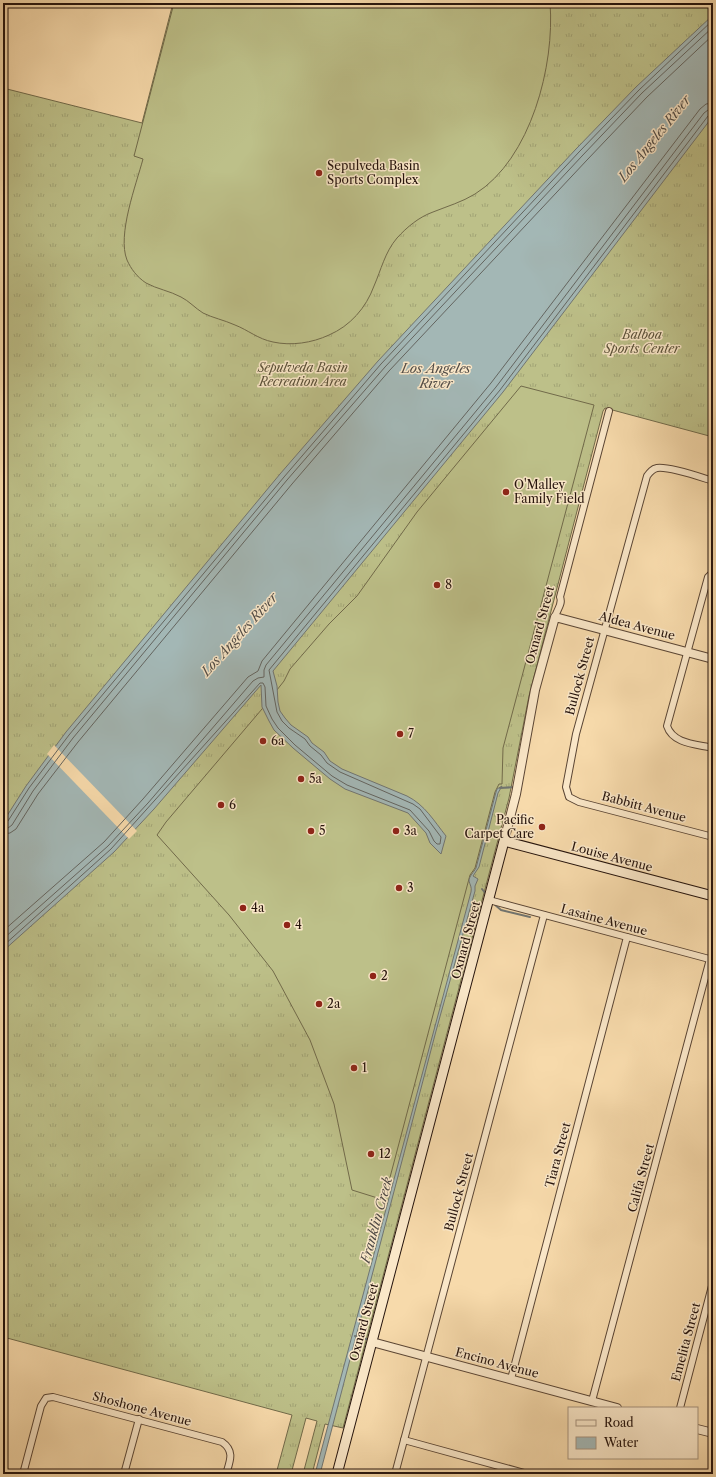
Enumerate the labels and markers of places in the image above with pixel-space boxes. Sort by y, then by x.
place label: Sepulveda Basin Sports Complex [327,158,420,187]
marker: Sepulveda Basin Sports Complex [314,168,324,178]
place label: O'Malley Family Field [514,477,585,506]
marker: O'Malley Family Field [501,487,511,497]
place label: 8 [445,577,452,592]
marker: 8 [432,580,442,590]
place label: 7 [408,726,414,741]
marker: 7 [395,729,405,739]
place label: 6a [271,733,285,748]
marker: 6a [258,736,268,746]
place label: 5a [309,771,323,786]
marker: 5a [296,774,306,784]
place label: 6 [229,797,236,812]
marker: 6 [216,800,226,810]
place label: Pacific Carpet Care [465,812,534,841]
marker: Pacific Carpet Care [537,822,547,832]
place label: 5 [319,823,326,838]
place label: 3a [404,823,418,838]
marker: 5 [306,826,316,836]
marker: 3a [391,826,401,836]
place label: 3 [407,880,414,895]
marker: 3 [394,883,404,893]
place label: 4a [251,900,265,915]
marker: 4a [238,903,248,913]
place label: 4 [295,917,302,932]
marker: 4 [282,920,292,930]
place label: 2 [381,968,388,983]
marker: 2 [368,971,378,981]
place label: 2a [327,996,341,1011]
marker: 2a [314,999,324,1009]
place label: 1 [362,1060,367,1075]
marker: 1 [349,1063,359,1073]
place label: 12 [379,1146,391,1161]
marker: 12 [366,1149,376,1159]

